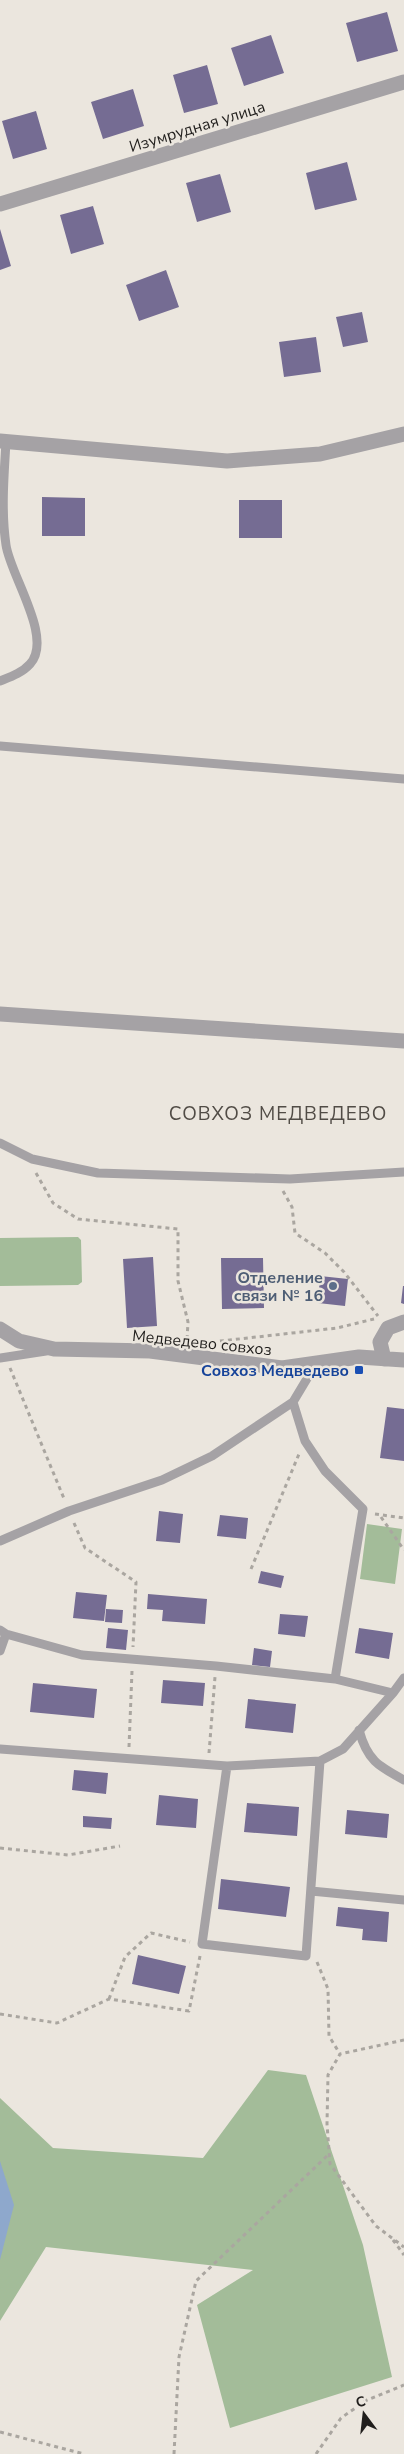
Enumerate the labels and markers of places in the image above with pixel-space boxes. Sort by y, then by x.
place label: Отделение связи № 16 [234,1267,323,1307]
marker: Отделение связи № 16 [327,1280,339,1292]
place label: Совхоз Медведево [201,1360,349,1382]
marker: Совхоз Медведево [353,1364,365,1376]

